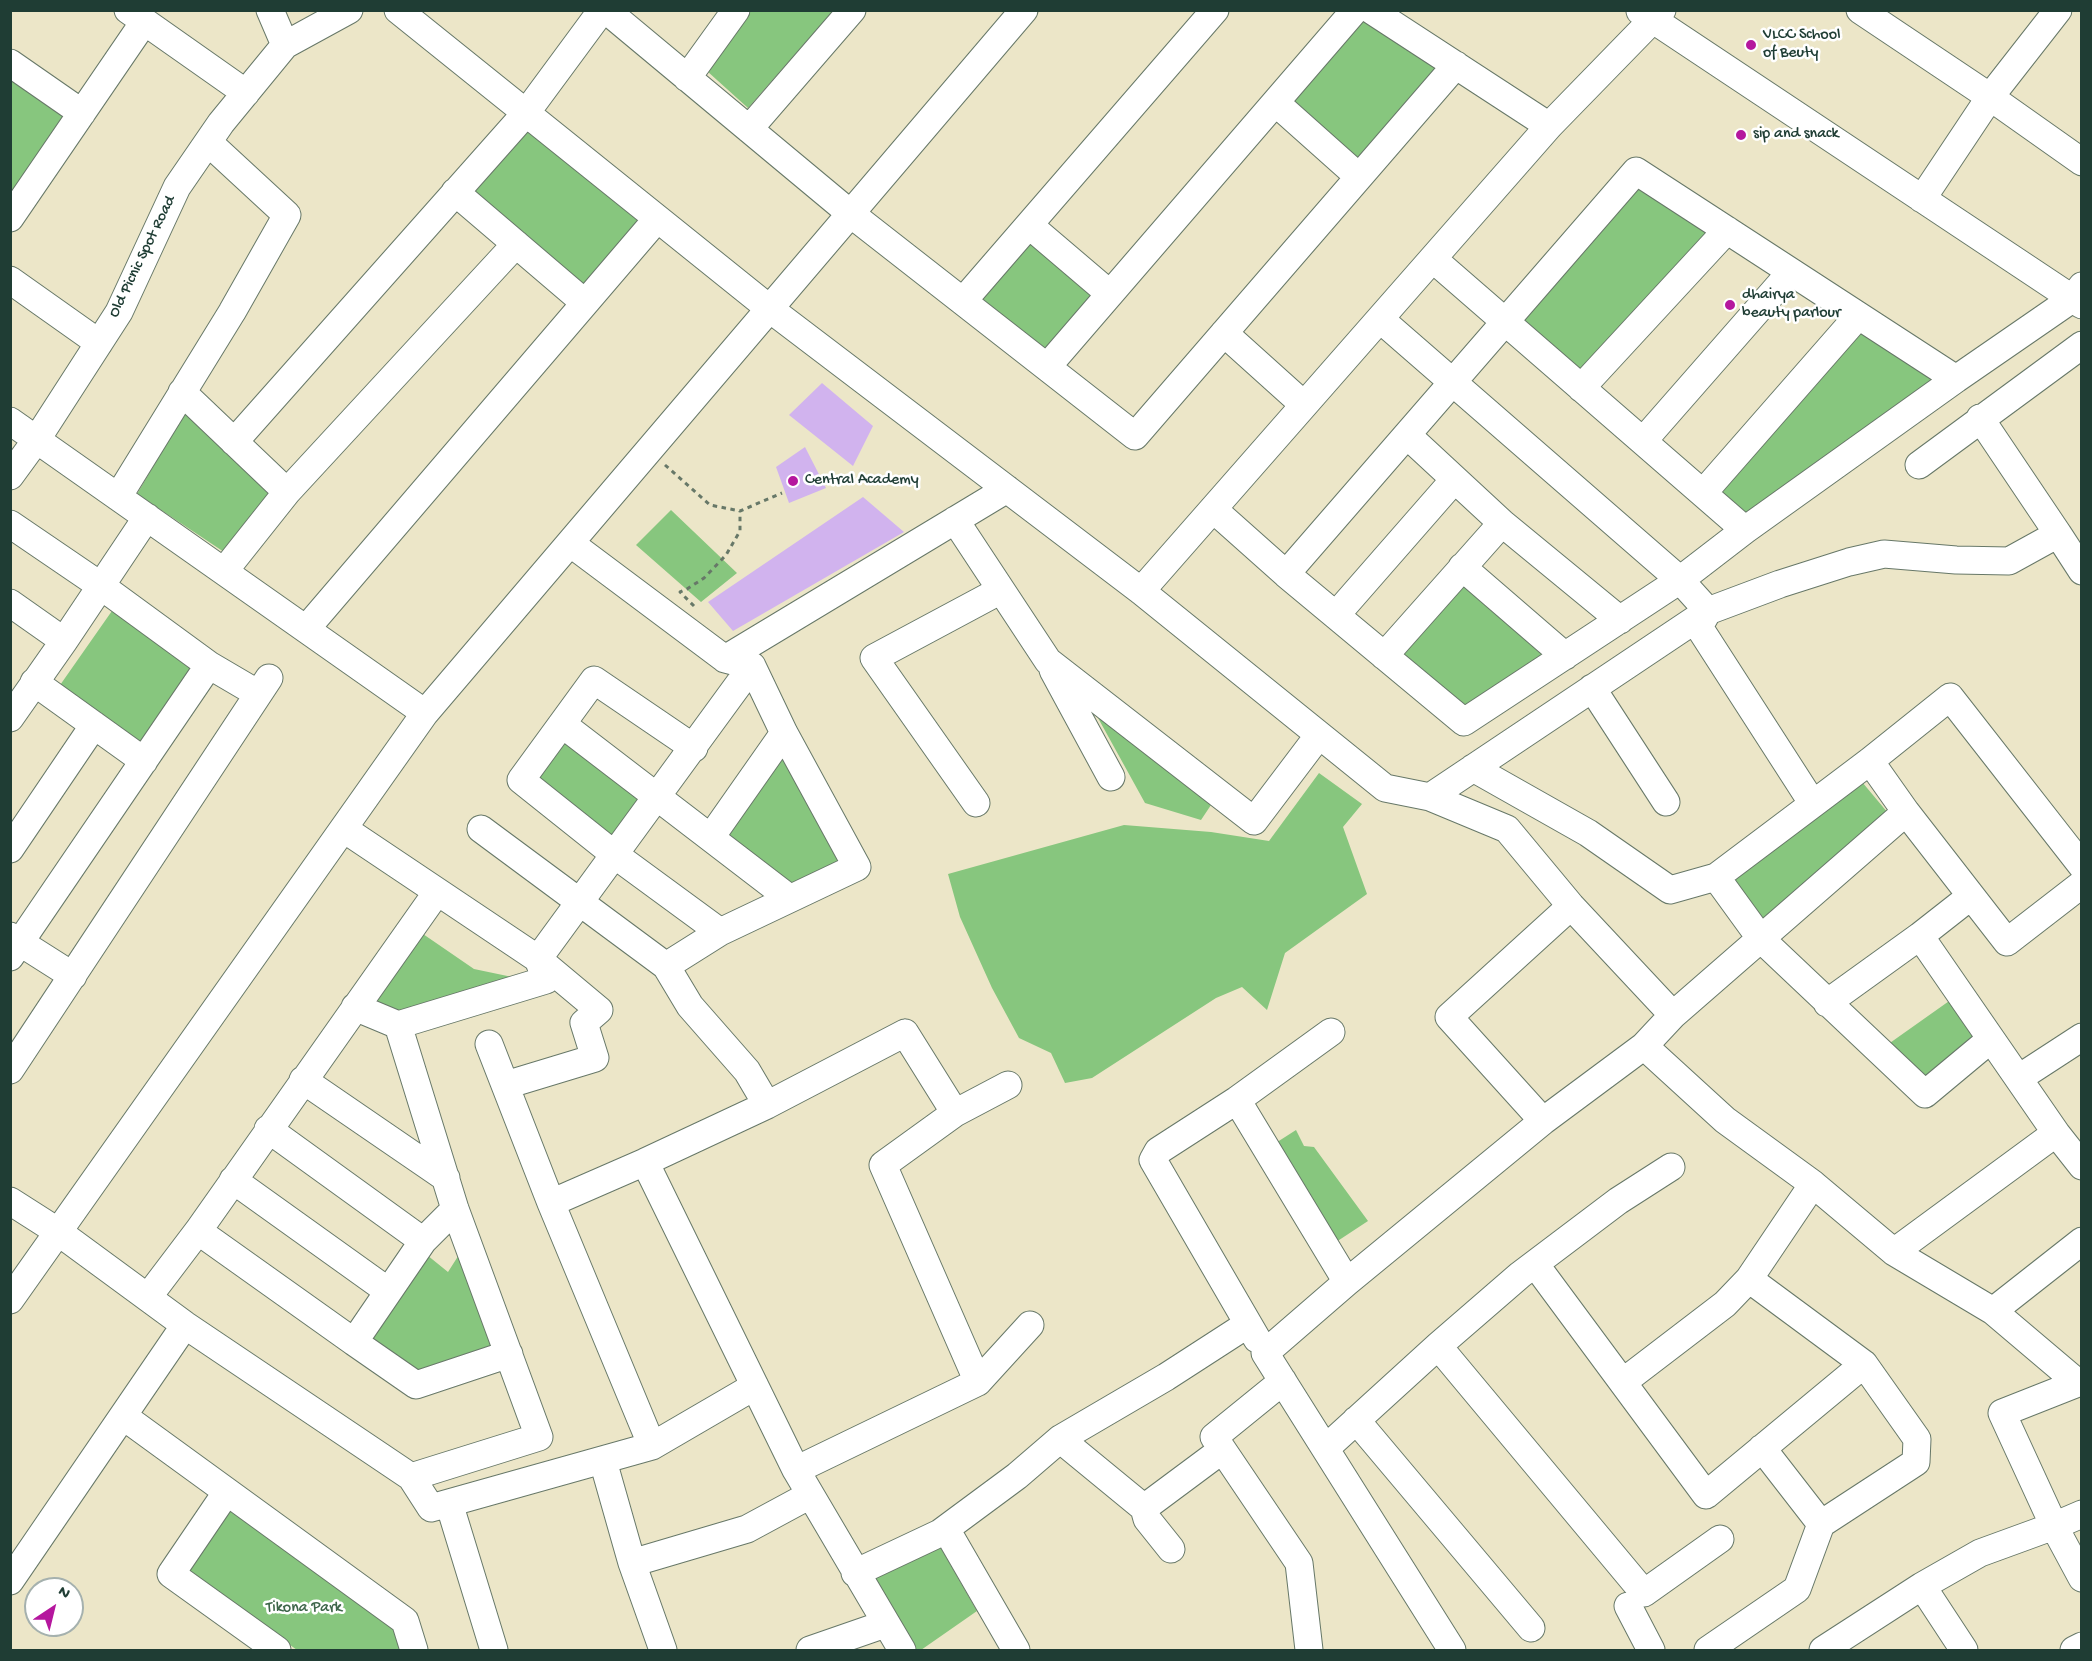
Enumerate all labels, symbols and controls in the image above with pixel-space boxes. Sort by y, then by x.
place label: VLCC School of Beuty [1763,26,1840,64]
marker: VLCC School of Beuty [1744,38,1758,52]
place label: sip and snack [1753,125,1839,145]
marker: sip and snack [1734,128,1748,142]
street label: Old Picnic Spot Road [105,193,181,321]
place label: dhairya beauty parlour [1742,286,1841,324]
marker: dhairya beauty parlour [1723,298,1737,312]
place label: Central Academy [805,471,919,491]
marker: Central Academy [786,474,800,488]
north arrow [24,1577,84,1637]
text: N [54,1583,73,1604]
park label: Tikona Park [266,1599,342,1619]

